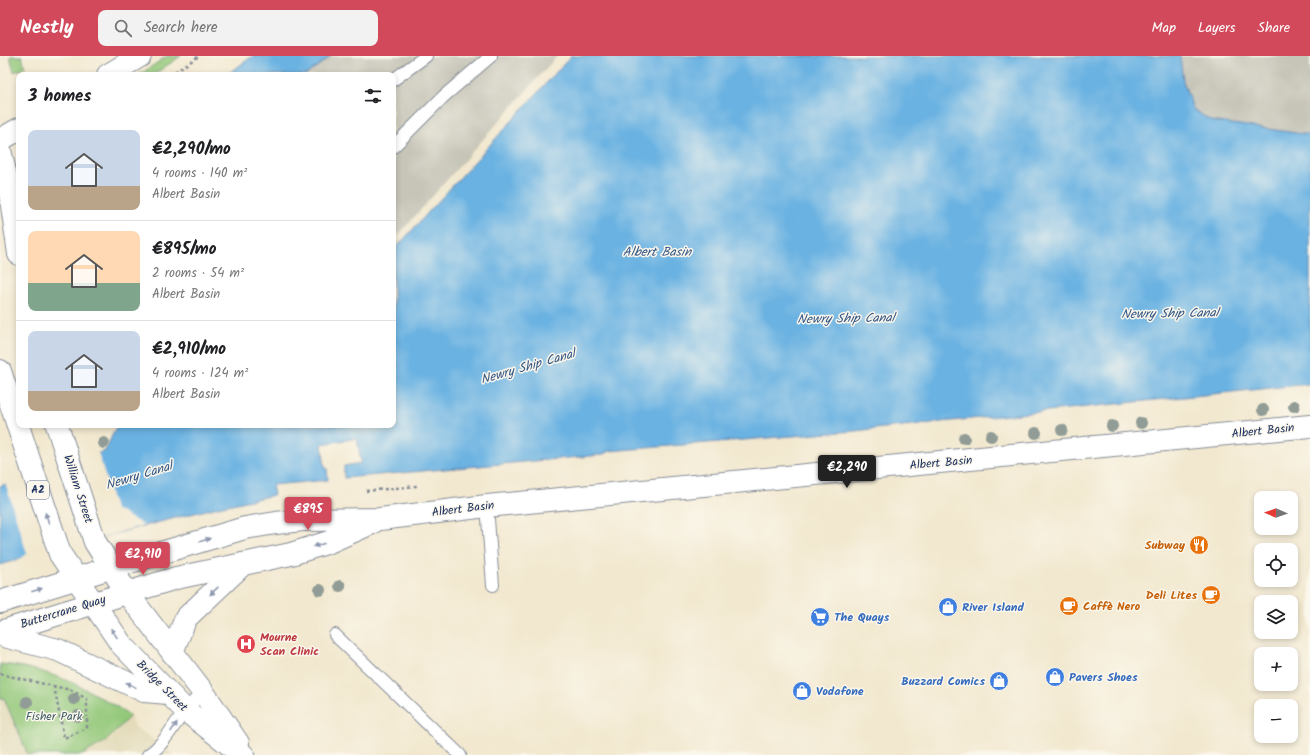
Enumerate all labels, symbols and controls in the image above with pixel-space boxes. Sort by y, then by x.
search box [98,10,378,46]
text: Nestly [20,13,74,43]
text: Search here [144,16,218,40]
icon: search [112,17,134,39]
text: Map [1152,17,1176,39]
text: Layers [1198,17,1236,39]
text: Share [1258,17,1290,39]
text: 3 homes [28,83,91,110]
icon: filters [362,85,384,107]
text: €2,290/mo [152,136,231,163]
icon: home [60,146,108,194]
text: 4 rooms · 140 m² [152,163,247,184]
text: Albert Basin [152,184,220,205]
text: €895/mo [152,236,216,263]
water label: Albert Basin [623,242,692,263]
icon: home [60,247,108,295]
text: 2 rooms · 54 m² [152,263,244,284]
text: Albert Basin [152,284,220,305]
water label: Newry Ship Canal [1121,303,1222,325]
water label: Newry Ship Canal [797,308,898,330]
text: €2,910/mo [152,336,226,363]
water label: Newry Ship Canal [478,343,580,391]
icon: home [60,347,108,395]
text: 4 rooms · 124 m² [152,363,248,384]
text: Albert Basin [152,384,220,405]
street label: Albert Basin [1231,418,1295,444]
street label: Albert Basin [909,451,973,475]
street label: William Street [58,452,98,526]
water label: Newry Canal [103,455,178,496]
pin: €2,290 [814,455,880,489]
text: €2,290 [827,457,867,478]
road number: A2 [27,481,49,499]
north arrow [1254,491,1298,535]
map controls [1254,491,1298,743]
street label: Albert Basin [431,496,495,522]
pin: €895 [284,497,332,531]
text: €895 [293,499,323,520]
one-way arrow [44,511,50,523]
restaurant icon: Subway [1188,534,1210,556]
place label: Subway [1145,536,1186,555]
one-way arrow [199,537,211,543]
pin: €2,910 [110,542,176,576]
one-way arrow [312,542,324,548]
button: locate [1254,543,1298,587]
text: €2,910 [125,544,161,565]
cafe icon: Deli Lites [1200,584,1222,606]
one-way arrow [209,586,220,595]
place label: Deli Lites [1146,586,1197,605]
one-way arrow [31,587,43,593]
street label: Buttercrane Quay [18,590,108,634]
cafe icon: Caffè Nero [1058,595,1080,617]
button: layers [1254,595,1298,639]
shop icon: River Island [937,596,959,618]
place label: Caffè Nero [1083,597,1141,616]
place label: River Island [962,598,1024,617]
supermarket icon: The Quays [809,606,831,628]
place label: The Quays [834,608,890,627]
one-way arrow [110,628,118,639]
place label: Mourne Scan Clinic [260,628,319,661]
hospital icon: Mourne Scan Clinic [235,633,257,655]
button: + [1254,647,1298,691]
street label: Bridge Street [132,656,193,717]
shop icon: Pavers Shoes [1044,666,1066,688]
place label: Pavers Shoes [1069,668,1138,687]
shop icon: Buzzard Comics [988,670,1010,692]
place label: Buzzard Comics [901,672,985,691]
shop icon: Vodafone [791,680,813,702]
one-way arrow [125,681,137,688]
place label: Vodafone [816,682,864,701]
button: − [1254,699,1298,743]
park label: Fisher Park [26,707,83,726]
one-way arrow [170,722,178,732]

